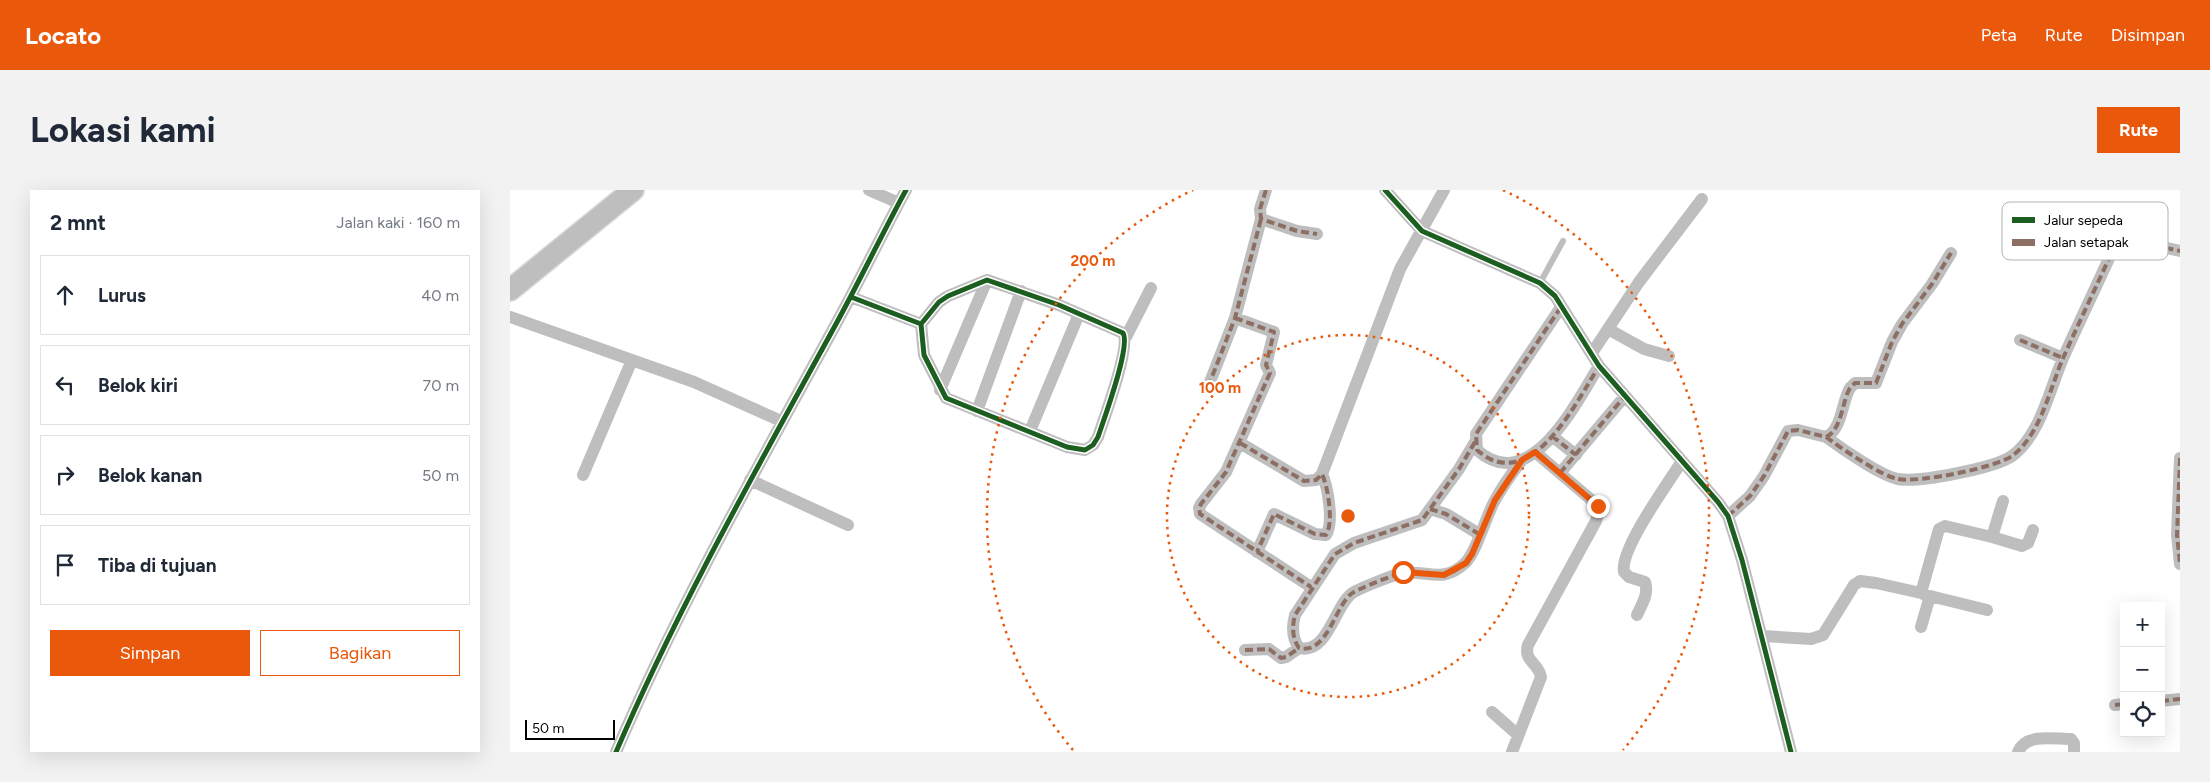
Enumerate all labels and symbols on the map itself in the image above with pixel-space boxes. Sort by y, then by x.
legend [2002,202,2168,260]
text: Jalur sepeda [2044,212,2123,229]
text: Jalan setapak [2044,234,2129,251]
text: 200 m [1071,252,1115,270]
text: 100 m [1199,379,1241,397]
route end [1587,495,1610,518]
centre of rings [1339,507,1357,525]
route start [1392,561,1415,584]
scale bar [525,717,615,740]

